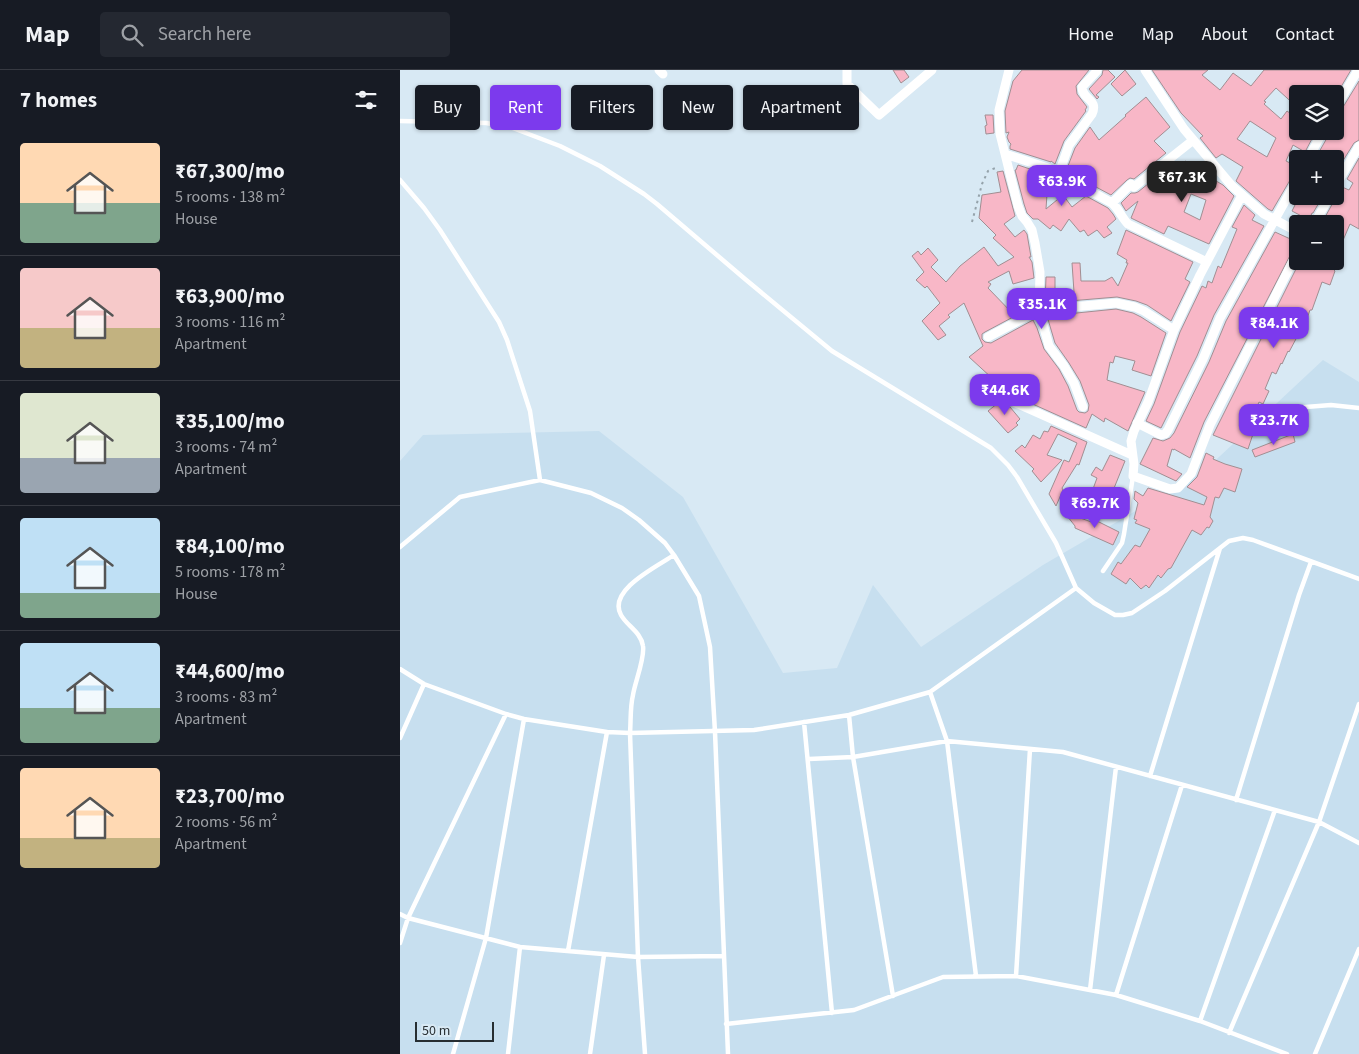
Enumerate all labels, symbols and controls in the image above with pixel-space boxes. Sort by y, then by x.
search box [100,12,450,57]
text: Map [25,17,70,52]
icon: search [118,21,146,49]
text: Search here [158,21,251,48]
text: Home [1068,22,1114,47]
text: Map [1142,22,1174,47]
text: About [1202,22,1247,47]
text: Contact [1275,22,1334,47]
text: 7 homes [20,85,97,115]
chip: Buy [415,85,480,130]
chip: Rent [490,85,561,130]
chip: Filters [571,85,653,130]
chip: New [663,85,733,130]
chip: Apartment [743,85,859,130]
map controls [1289,85,1344,270]
button: layers [1289,85,1344,140]
icon: filters [352,86,380,114]
button: + [1289,150,1344,205]
text: ₹67,300/mo [175,156,285,186]
pin: ₹67.3K [1141,160,1223,203]
icon: home [60,163,120,223]
pin: ₹63.9K [1021,164,1103,207]
text: ₹67.3K [1158,166,1206,188]
text: ₹63.9K [1038,170,1086,192]
text: 5 rooms · 138 m² [175,186,285,208]
text: House [175,208,217,230]
button: − [1289,215,1344,270]
text: ₹63,900/mo [175,281,285,311]
icon: home [60,288,120,348]
pin: ₹35.1K [1001,288,1083,330]
text: ₹35.1K [1018,293,1066,315]
pin: ₹84.1K [1233,306,1315,349]
text: 3 rooms · 116 m² [175,311,285,333]
text: ₹84.1K [1250,312,1298,334]
text: Apartment [175,333,247,355]
pin: ₹44.6K [964,374,1046,416]
text: ₹44.6K [981,379,1029,401]
pin: ₹23.7K [1233,404,1315,446]
text: ₹35,100/mo [175,406,285,436]
text: ₹23.7K [1250,409,1298,431]
icon: home [60,413,120,473]
text: 3 rooms · 74 m² [175,436,277,458]
text: Apartment [175,458,247,480]
pin: ₹69.7K [1054,486,1136,529]
text: ₹69.7K [1071,492,1119,514]
text: ₹84,100/mo [175,531,285,561]
icon: home [60,538,120,598]
text: 5 rooms · 178 m² [175,561,285,583]
text: House [175,583,217,605]
text: ₹44,600/mo [175,656,285,686]
icon: home [60,663,120,723]
text: 3 rooms · 83 m² [175,686,277,708]
text: Apartment [175,708,247,730]
text: ₹23,700/mo [175,781,285,811]
icon: home [60,788,120,848]
text: 2 rooms · 56 m² [175,811,277,833]
text: Apartment [175,833,247,855]
scale bar [415,1019,494,1042]
text: 50 m [422,1021,450,1041]

